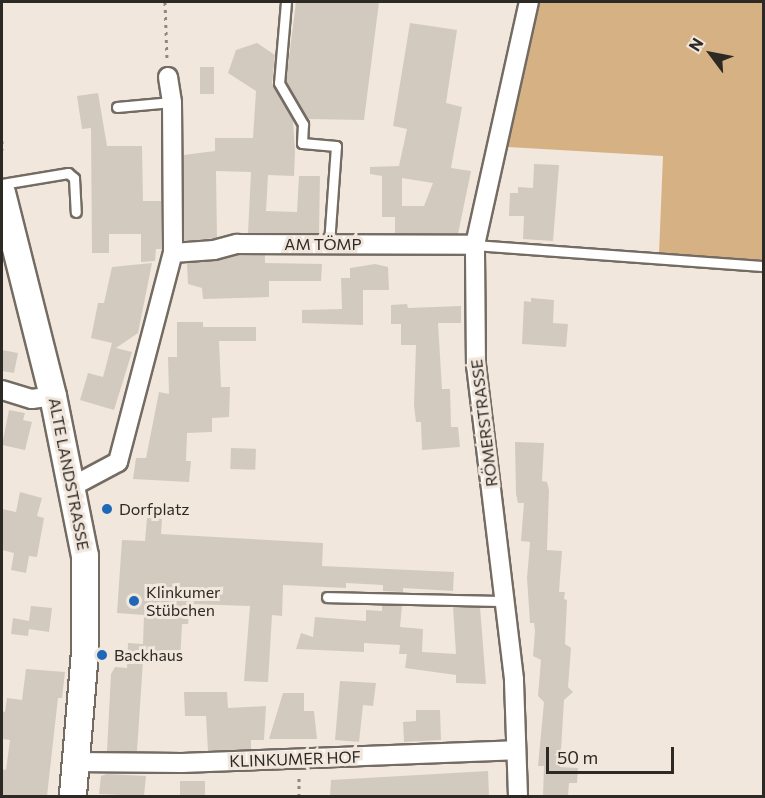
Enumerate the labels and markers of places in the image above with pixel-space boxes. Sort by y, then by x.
place label: Dorfplatz [119,499,189,519]
marker: Dorfplatz [100,502,114,516]
place label: Klinkumer Stübchen [146,582,220,620]
marker: Klinkumer Stübchen [127,594,141,608]
place label: Backhaus [114,645,183,665]
marker: Backhaus [95,648,109,662]

